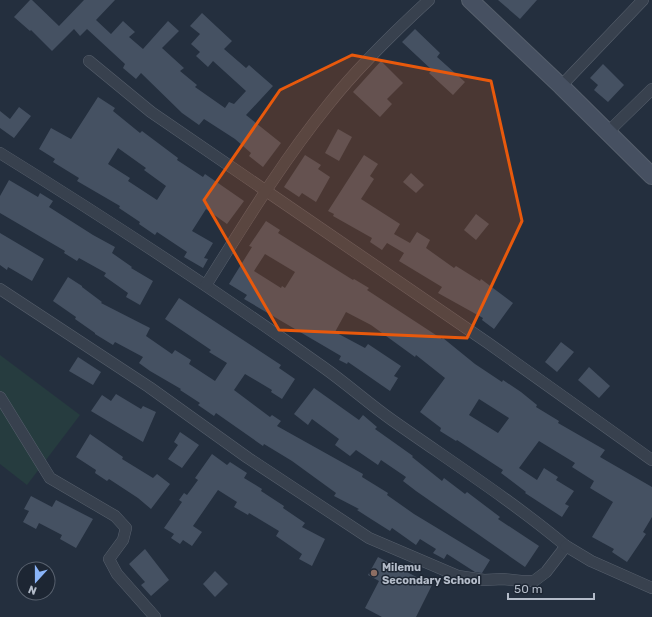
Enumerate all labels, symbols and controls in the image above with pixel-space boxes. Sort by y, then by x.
north arrow [16,561,56,601]
place label: Milemu Secondary School [382,561,481,587]
marker: Milemu Secondary School [369,568,379,578]
scale bar [508,575,594,601]
text: N [26,582,39,597]
text: 50 m [514,582,542,596]

